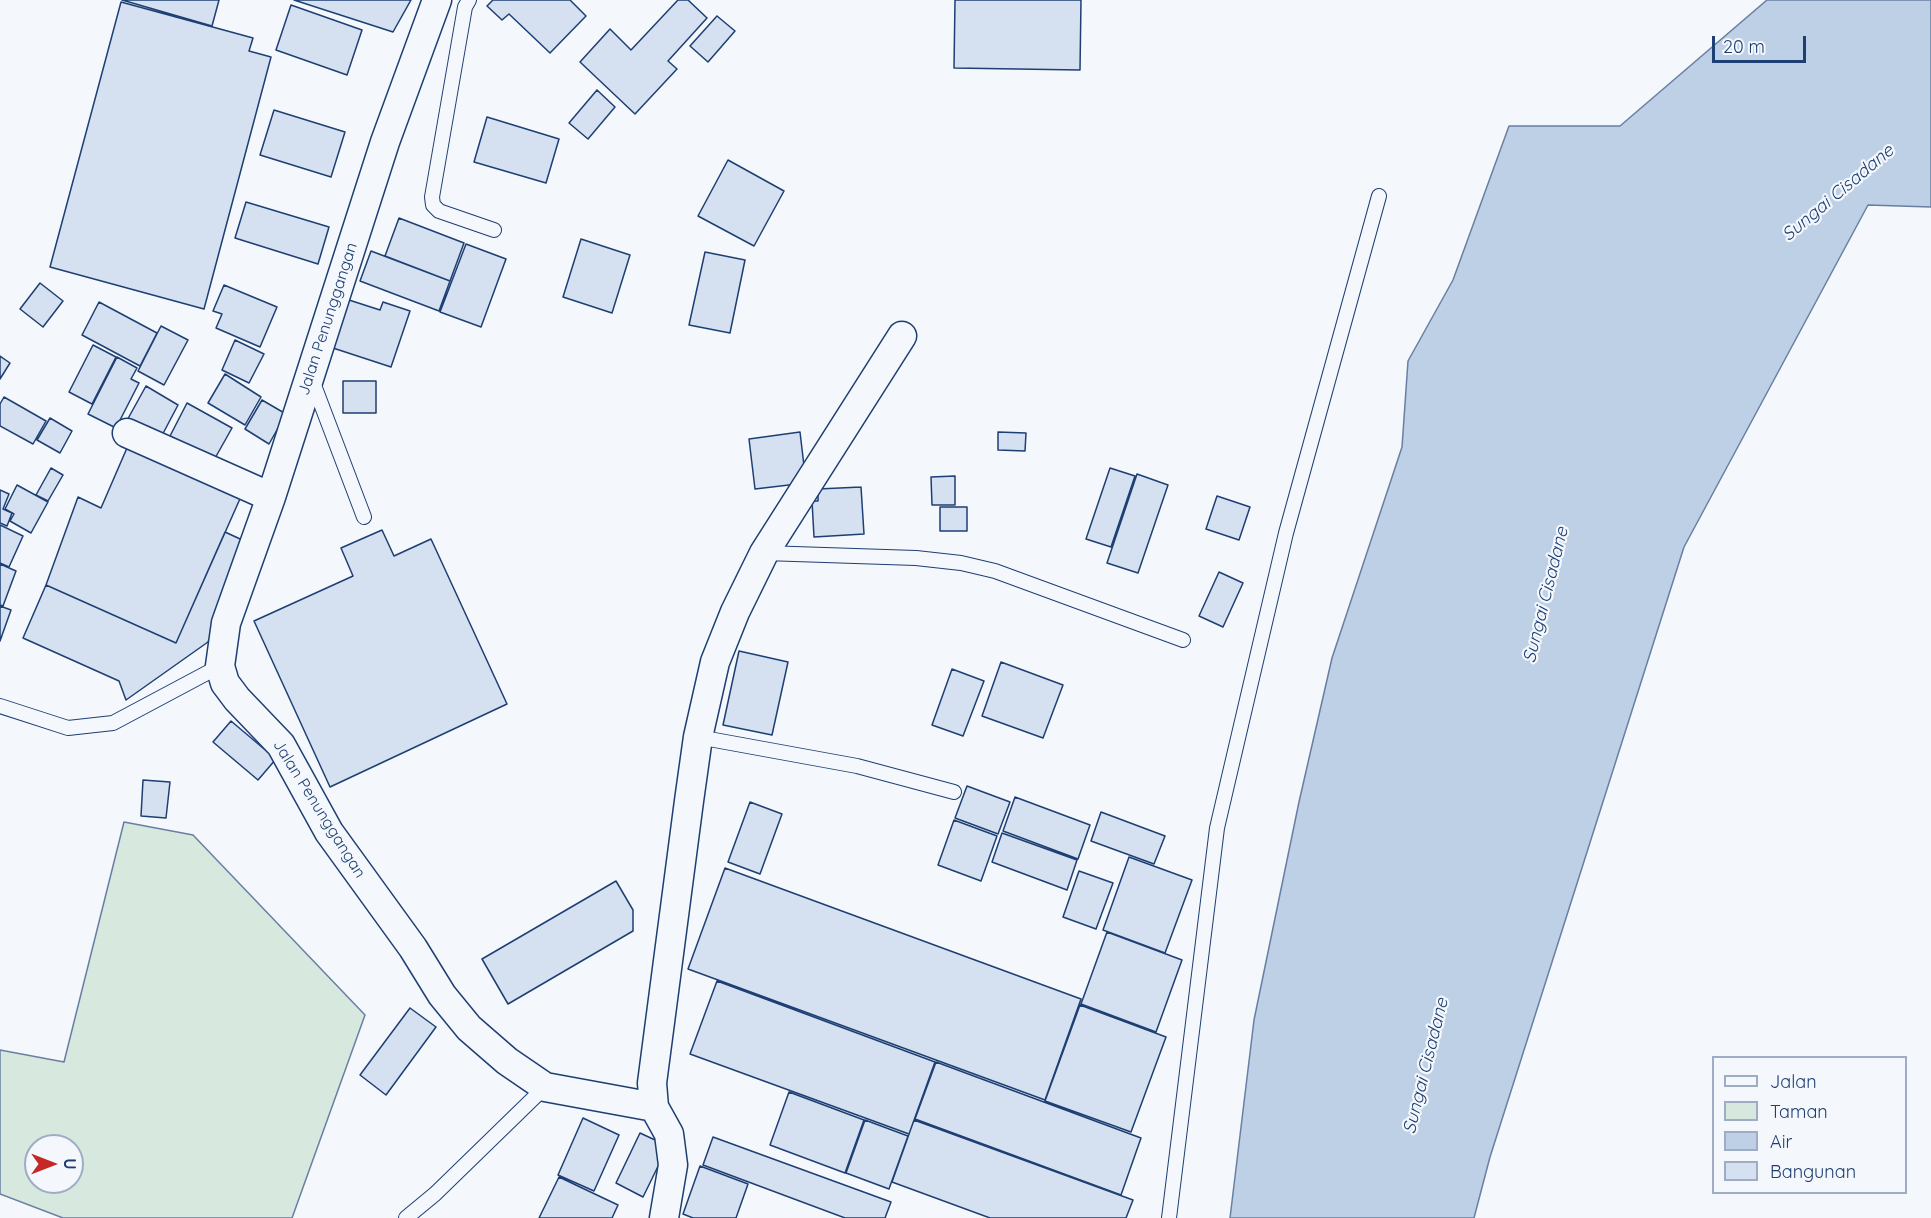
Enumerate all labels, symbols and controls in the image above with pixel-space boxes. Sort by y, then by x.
scale bar [1715,24,1810,62]
text: 20 m [1723,35,1765,58]
water label: Sungai Cisadane [1778,140,1898,246]
street label: Jalan Penunggangan [294,240,362,398]
water label: Sungai Cisadane [1519,525,1573,665]
street label: Jalan Penunggangan [269,736,369,882]
water label: Sungai Cisadane [1399,996,1453,1136]
legend [1712,1056,1907,1194]
text: Jalan [1770,1070,1817,1093]
text: Taman [1770,1100,1828,1123]
text: Air [1770,1130,1792,1153]
north arrow [24,1134,84,1194]
text: U [60,1158,80,1170]
text: Bangunan [1770,1160,1856,1183]

